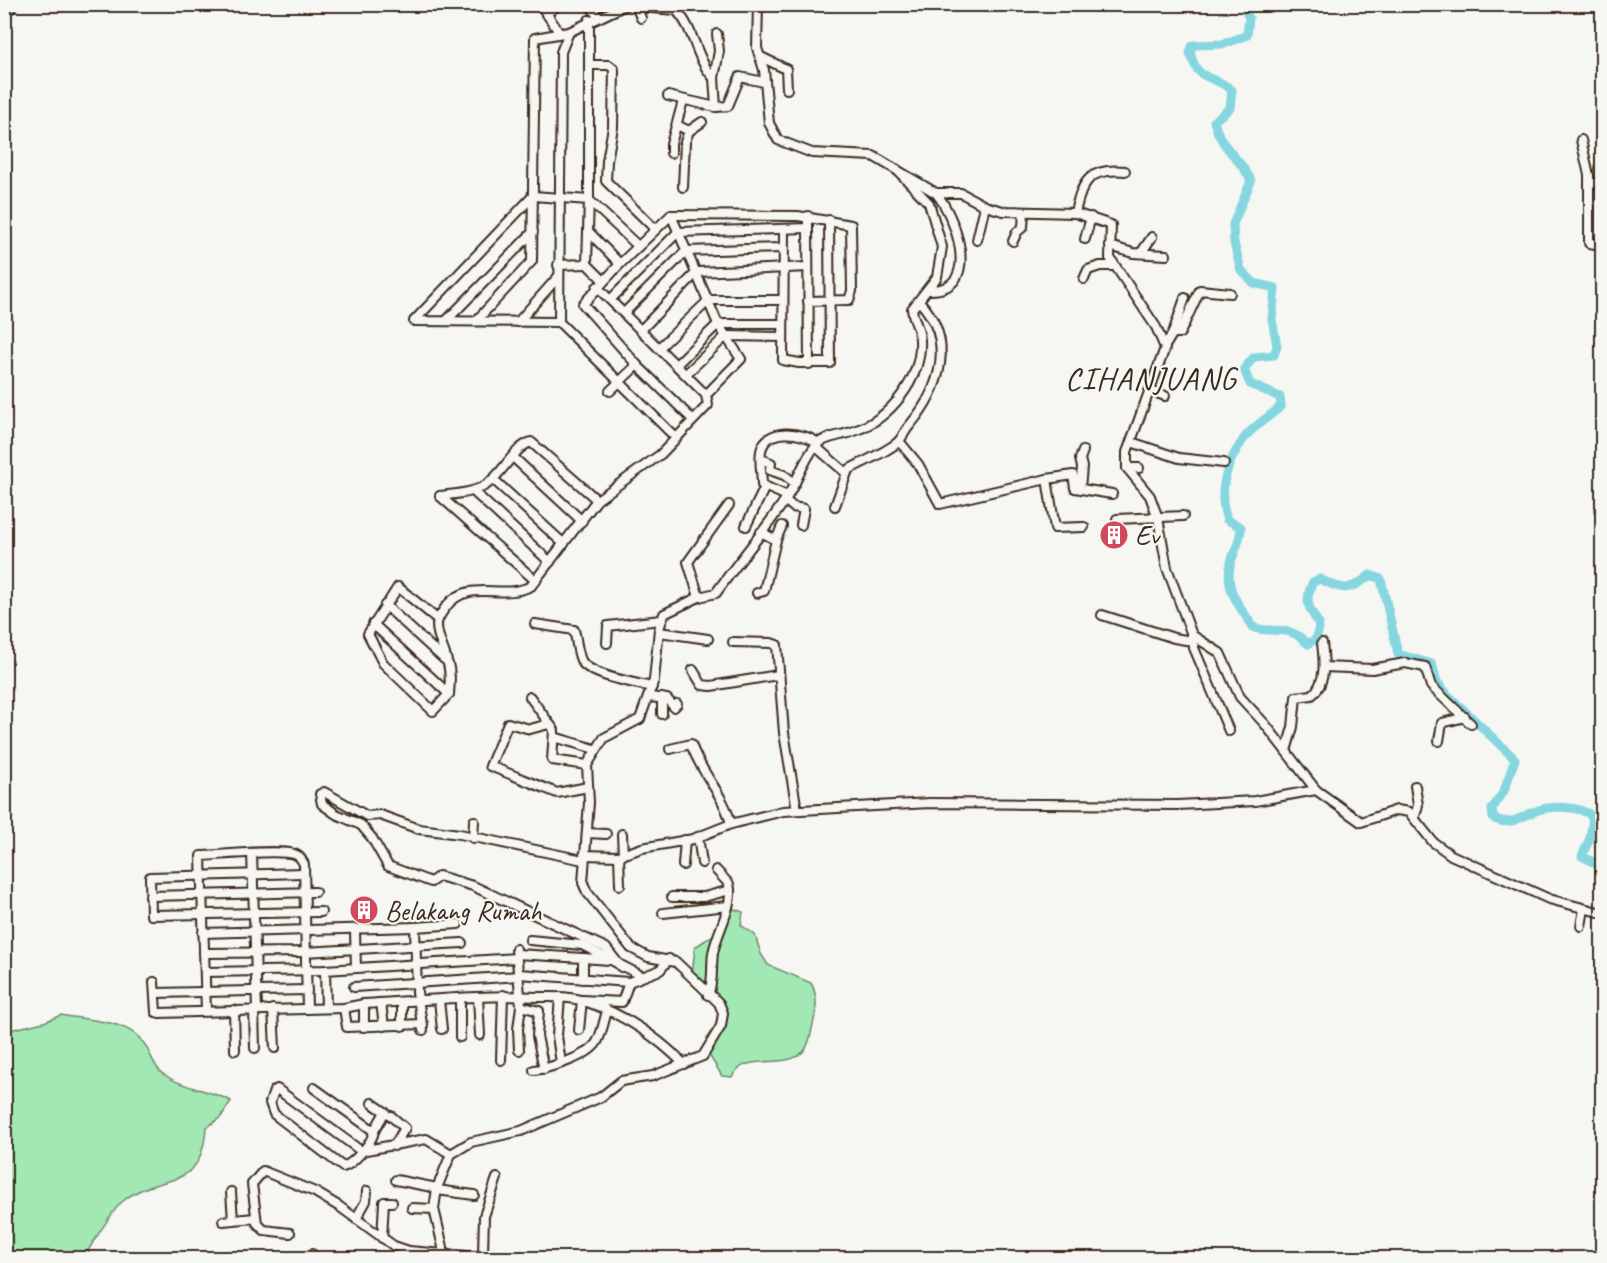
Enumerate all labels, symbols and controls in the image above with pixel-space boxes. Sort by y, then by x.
district label: CIHANJUANG [1065,358,1239,399]
place label: Ev [1135,518,1162,553]
building icon: Ev [1098,519,1130,551]
place label: Belakang Rumah [385,893,542,928]
building icon: Belakang Rumah [348,894,380,926]

